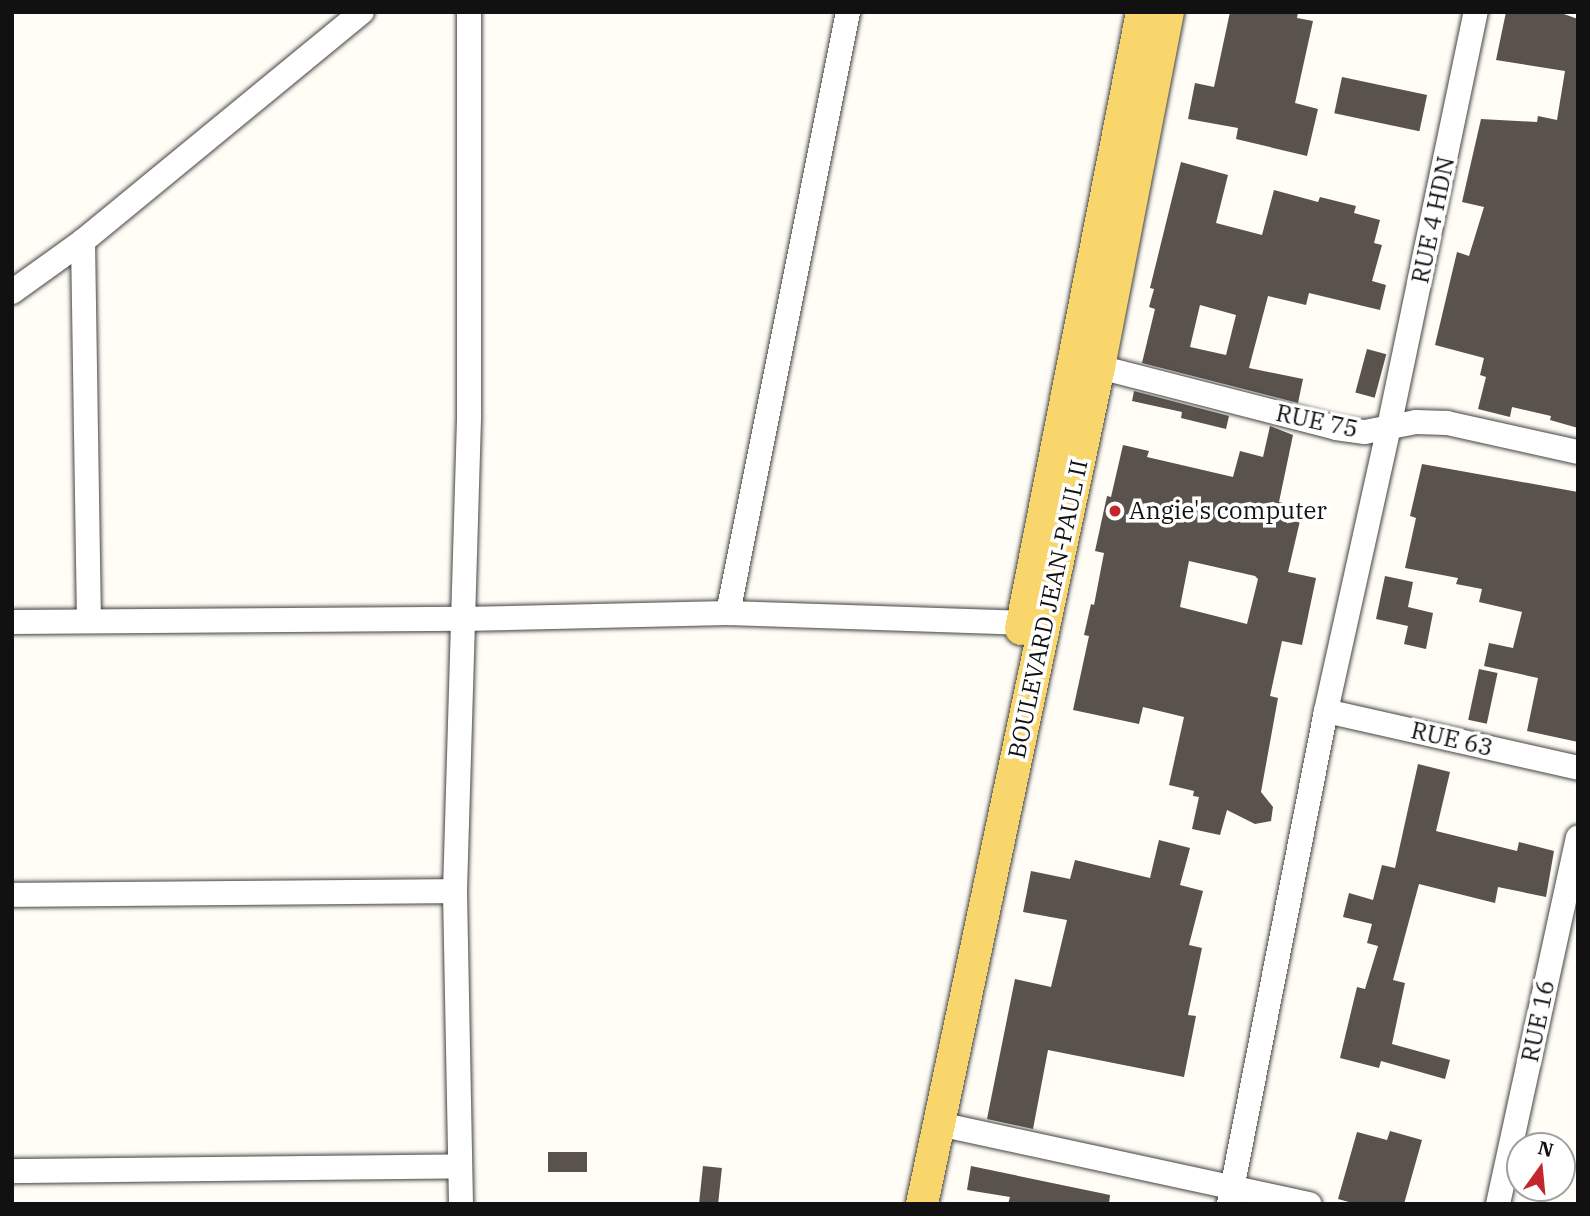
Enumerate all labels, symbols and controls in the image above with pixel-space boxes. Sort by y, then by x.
street label: RUE 4 HDN [1406,154,1460,286]
street label: RUE 75 [1273,398,1361,444]
street label: BOULEVARD JEAN-PAUL II [1002,457,1094,761]
place label: Angie's computer [1129,497,1327,525]
marker: Angie's computer [1107,503,1123,519]
street label: RUE 63 [1408,716,1496,762]
street label: RUE 16 [1515,977,1561,1065]
north arrow [1506,1132,1576,1202]
text: N [1536,1135,1556,1162]

